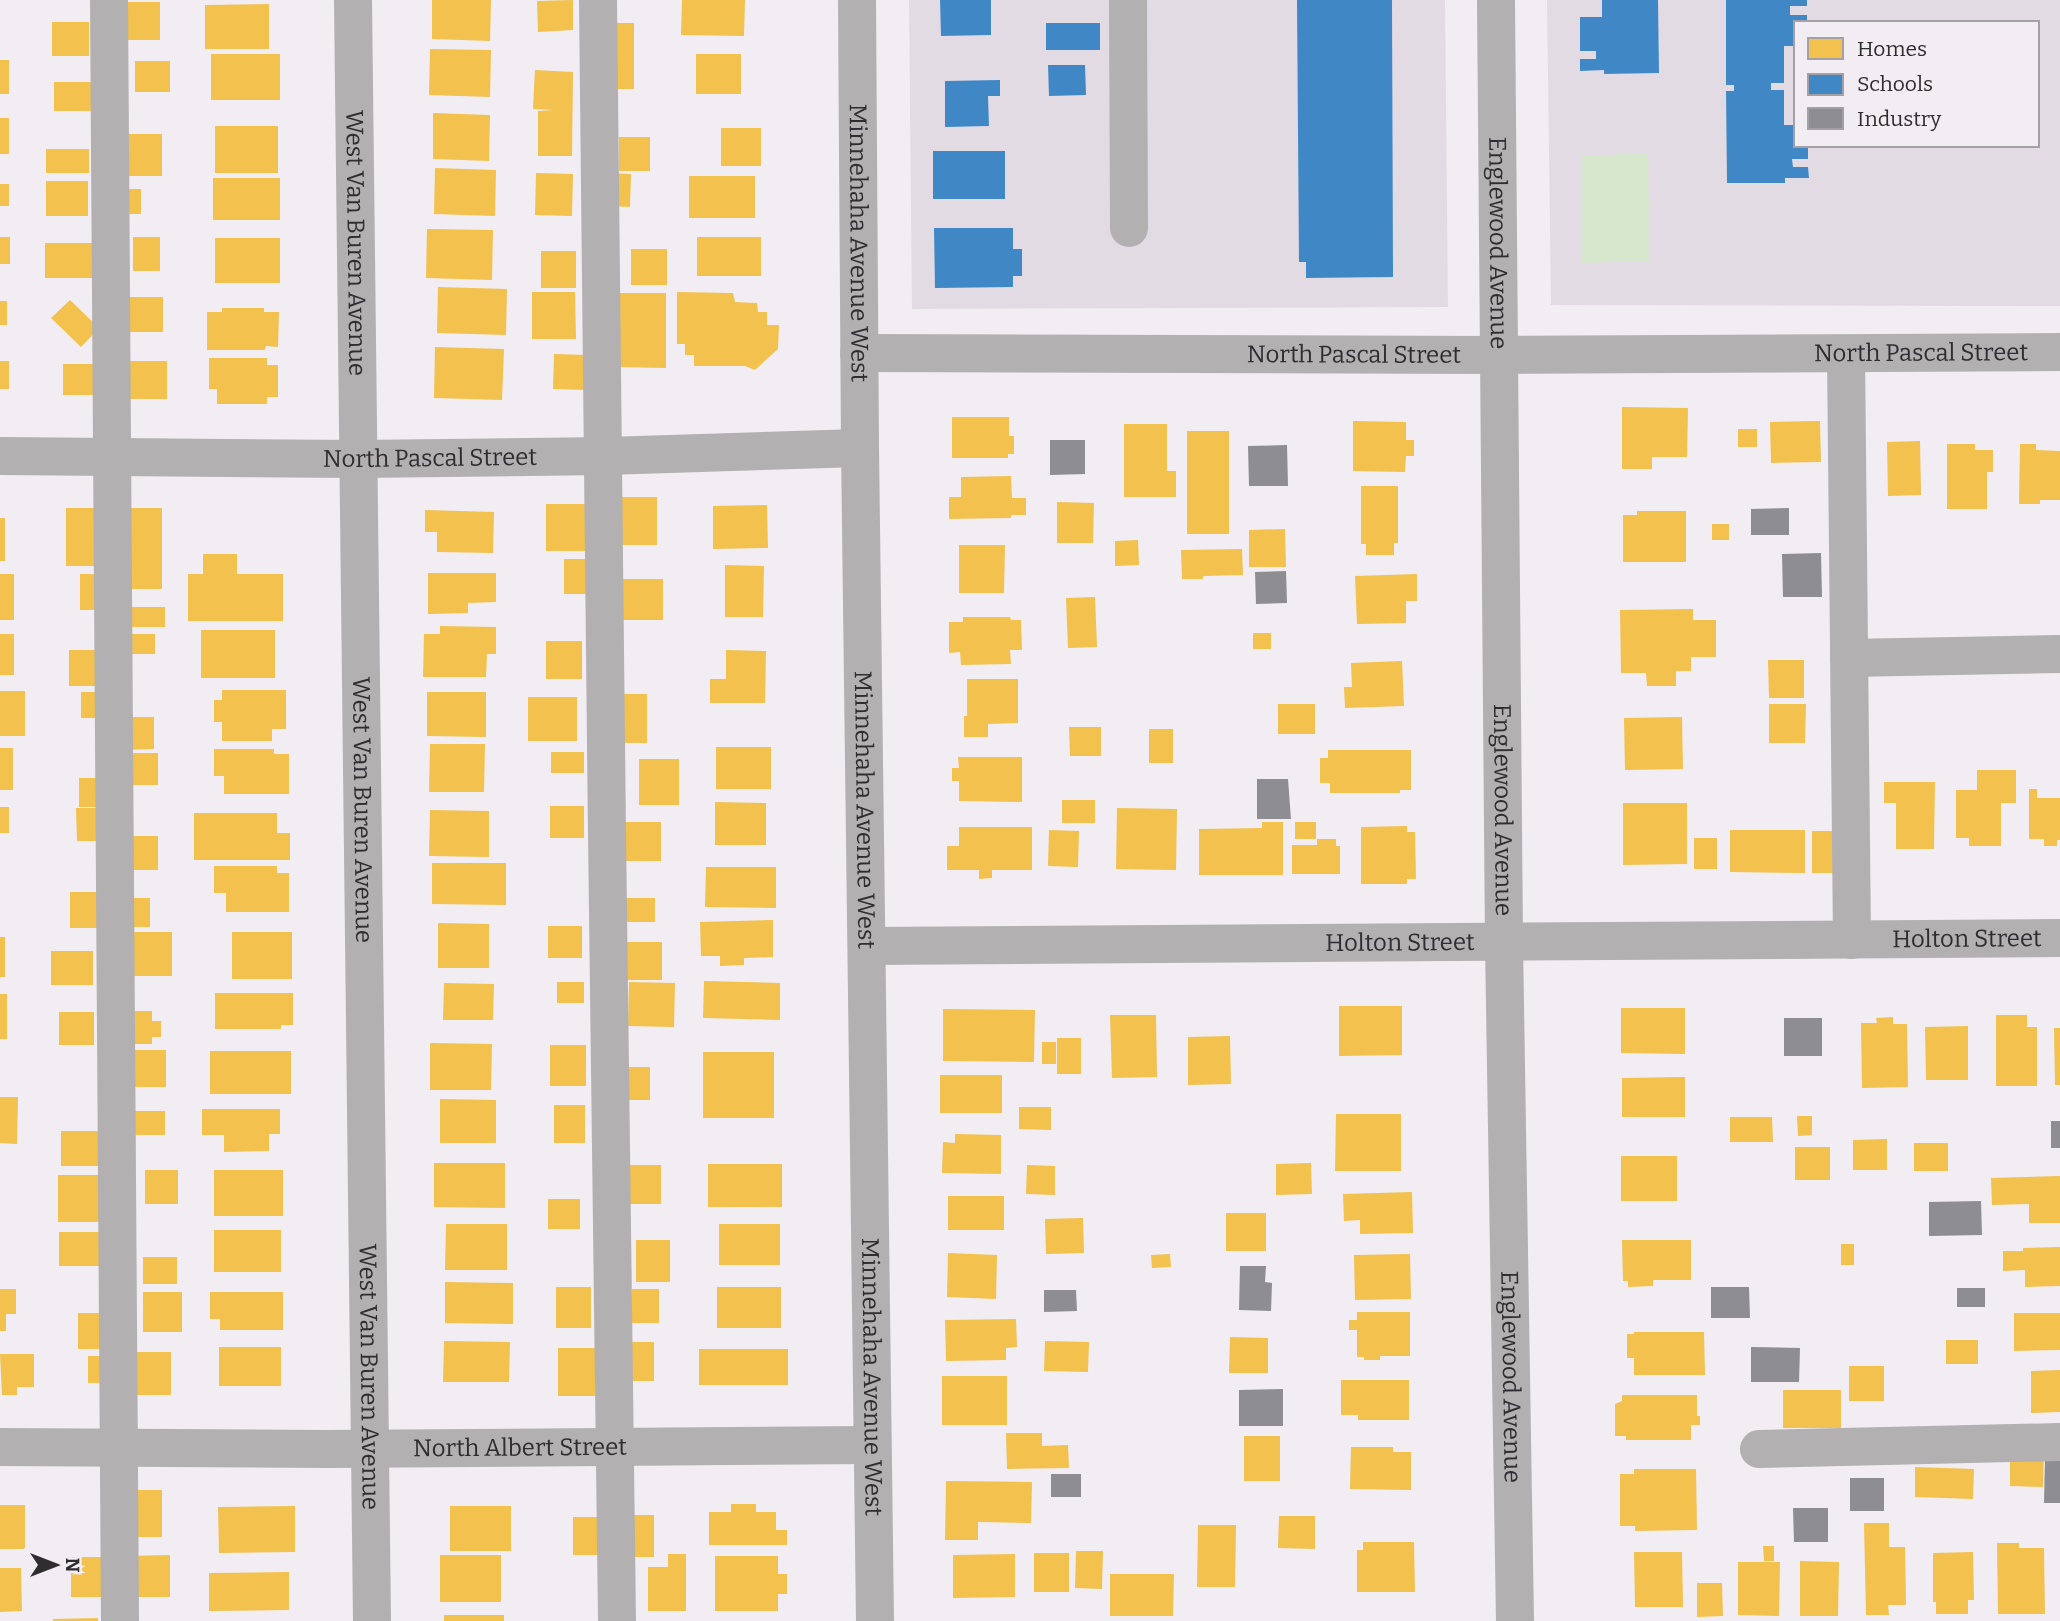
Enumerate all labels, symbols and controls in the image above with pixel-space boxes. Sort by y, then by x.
legend [1794,21,2039,147]
text: Homes [1857,36,1927,62]
text: Schools [1857,71,1933,97]
street label: Minnehaha Avenue West [844,104,874,383]
text: Industry [1857,106,1942,132]
street label: West Van Buren Avenue [340,110,371,376]
street label: Englewood Avenue [1483,137,1513,349]
street label: North Pascal Street [1814,338,2028,367]
street label: North Pascal Street [1247,340,1461,369]
street label: North Pascal Street [323,443,538,473]
street label: Minnehaha Avenue West [849,671,880,950]
street label: West Van Buren Avenue [347,677,378,943]
street label: Englewood Avenue [1488,704,1518,916]
street label: Holton Street [1892,924,2042,953]
street label: Holton Street [1325,928,1475,957]
street label: Minnehaha Avenue West [856,1238,888,1517]
street label: West Van Buren Avenue [354,1244,385,1510]
street label: Englewood Avenue [1495,1270,1527,1483]
street label: North Albert Street [413,1433,627,1462]
north arrow [21,1530,91,1600]
text: N [61,1558,84,1573]

